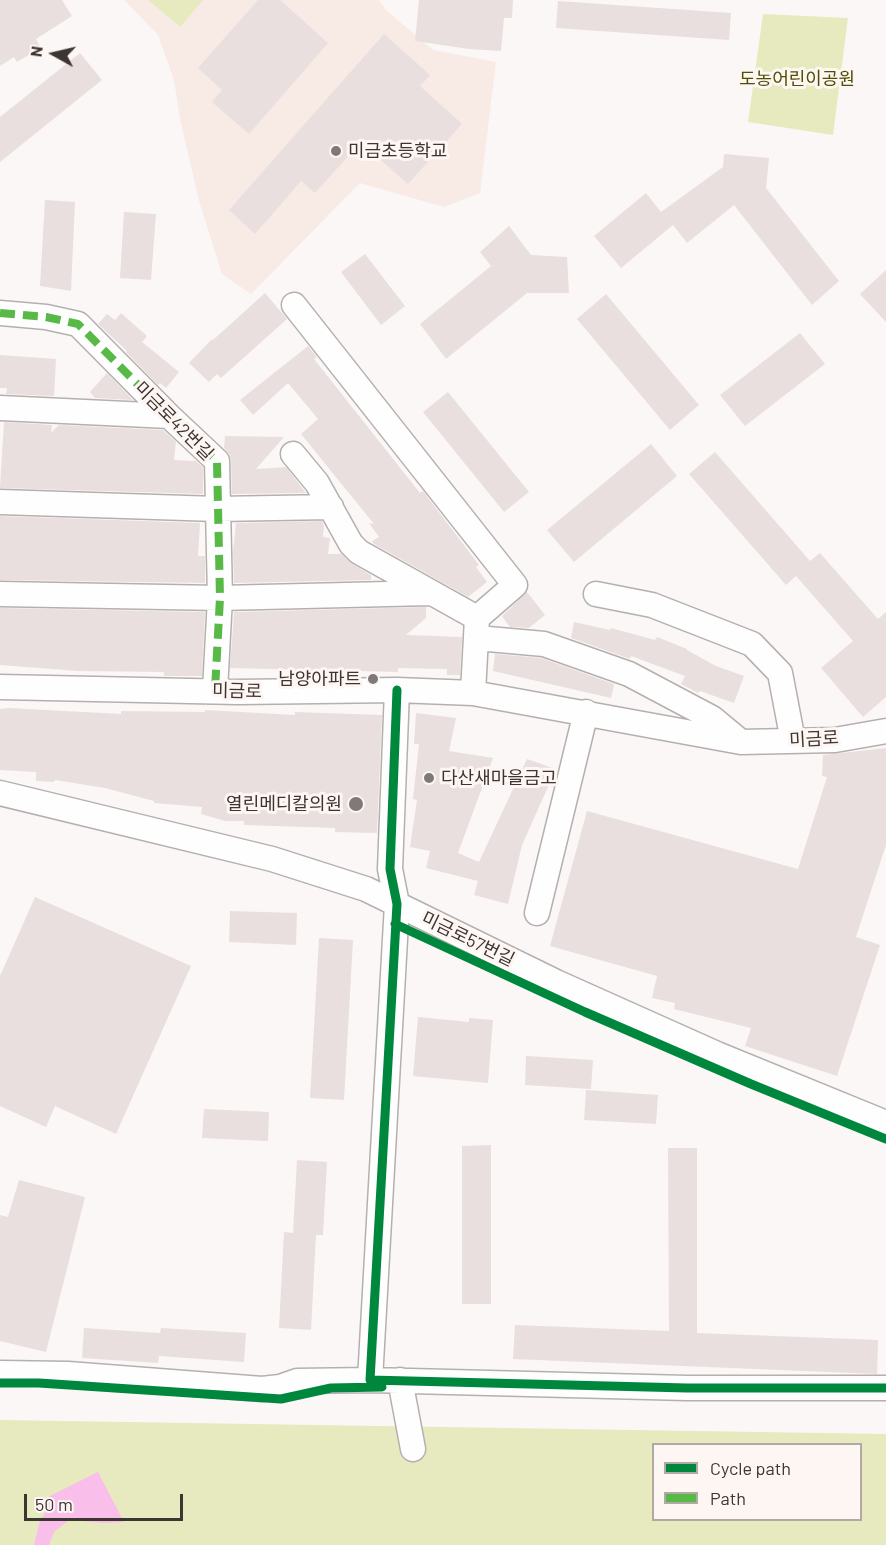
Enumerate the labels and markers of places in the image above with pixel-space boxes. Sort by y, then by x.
place label: 미금초등학교 [348,140,447,162]
marker: 미금초등학교 [329,144,343,158]
place label: 남양아파트 [278,668,361,690]
marker: 남양아파트 [366,672,380,686]
place label: 다산새마을금고 [441,767,557,789]
marker: 다산새마을금고 [422,771,436,785]
place label: 열린메디칼의원 [226,793,342,815]
marker: 열린메디칼의원 [347,795,365,813]

